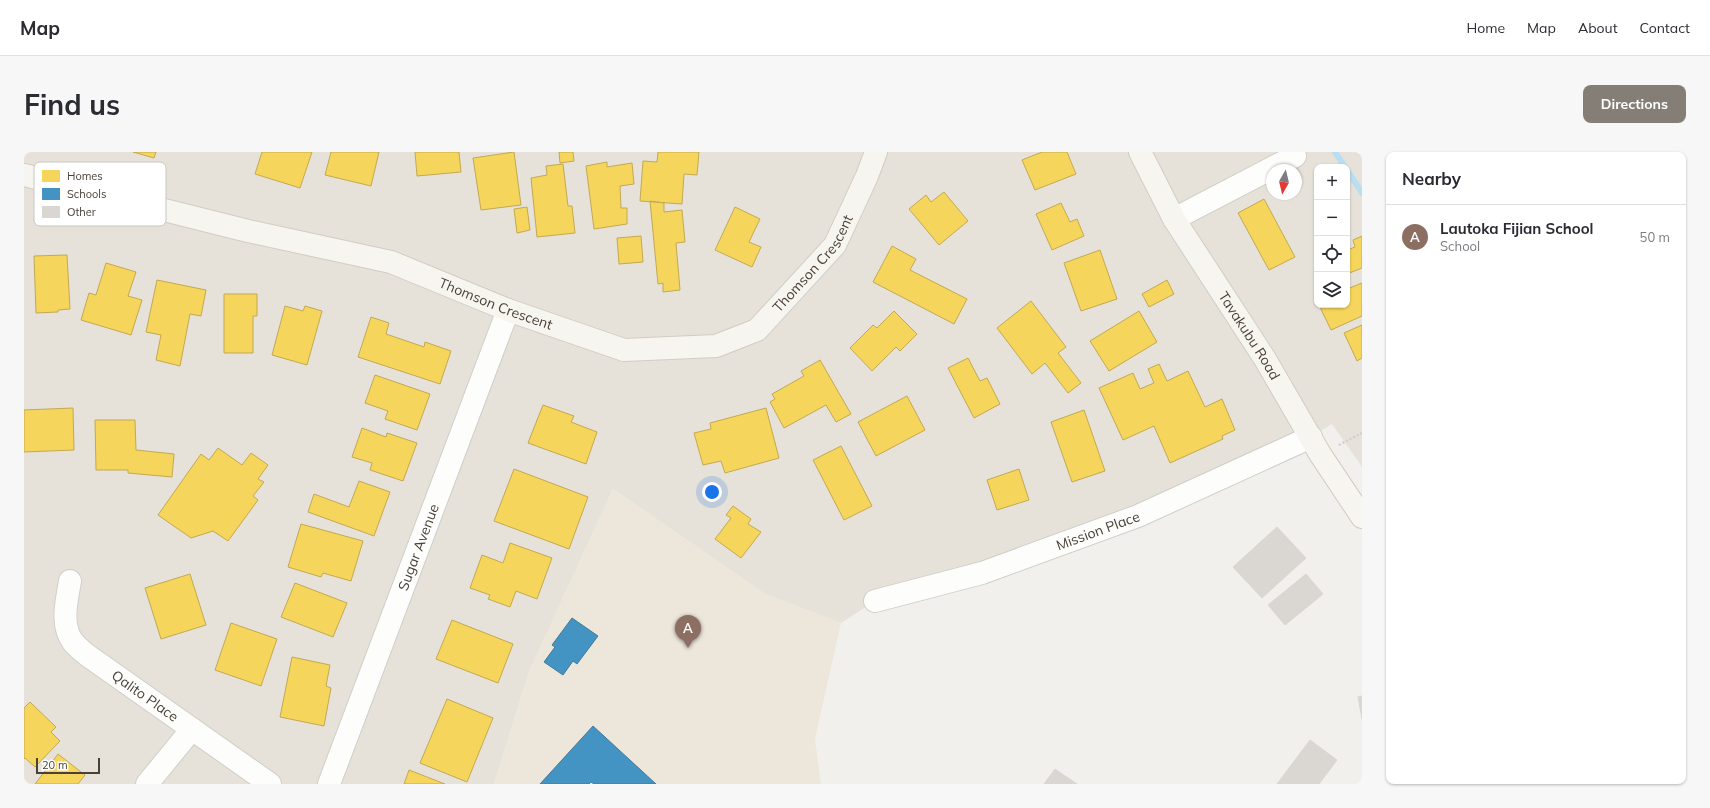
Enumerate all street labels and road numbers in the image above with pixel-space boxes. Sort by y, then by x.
street label: Thomson Crescent [769,212,857,316]
street label: Thomson Crescent [436,274,555,334]
street label: Tavakubu Road [1215,288,1284,383]
street label: Sugar Avenue [394,501,443,593]
street label: Mission Place [1054,507,1142,554]
street label: Qalito Place [108,666,182,726]

